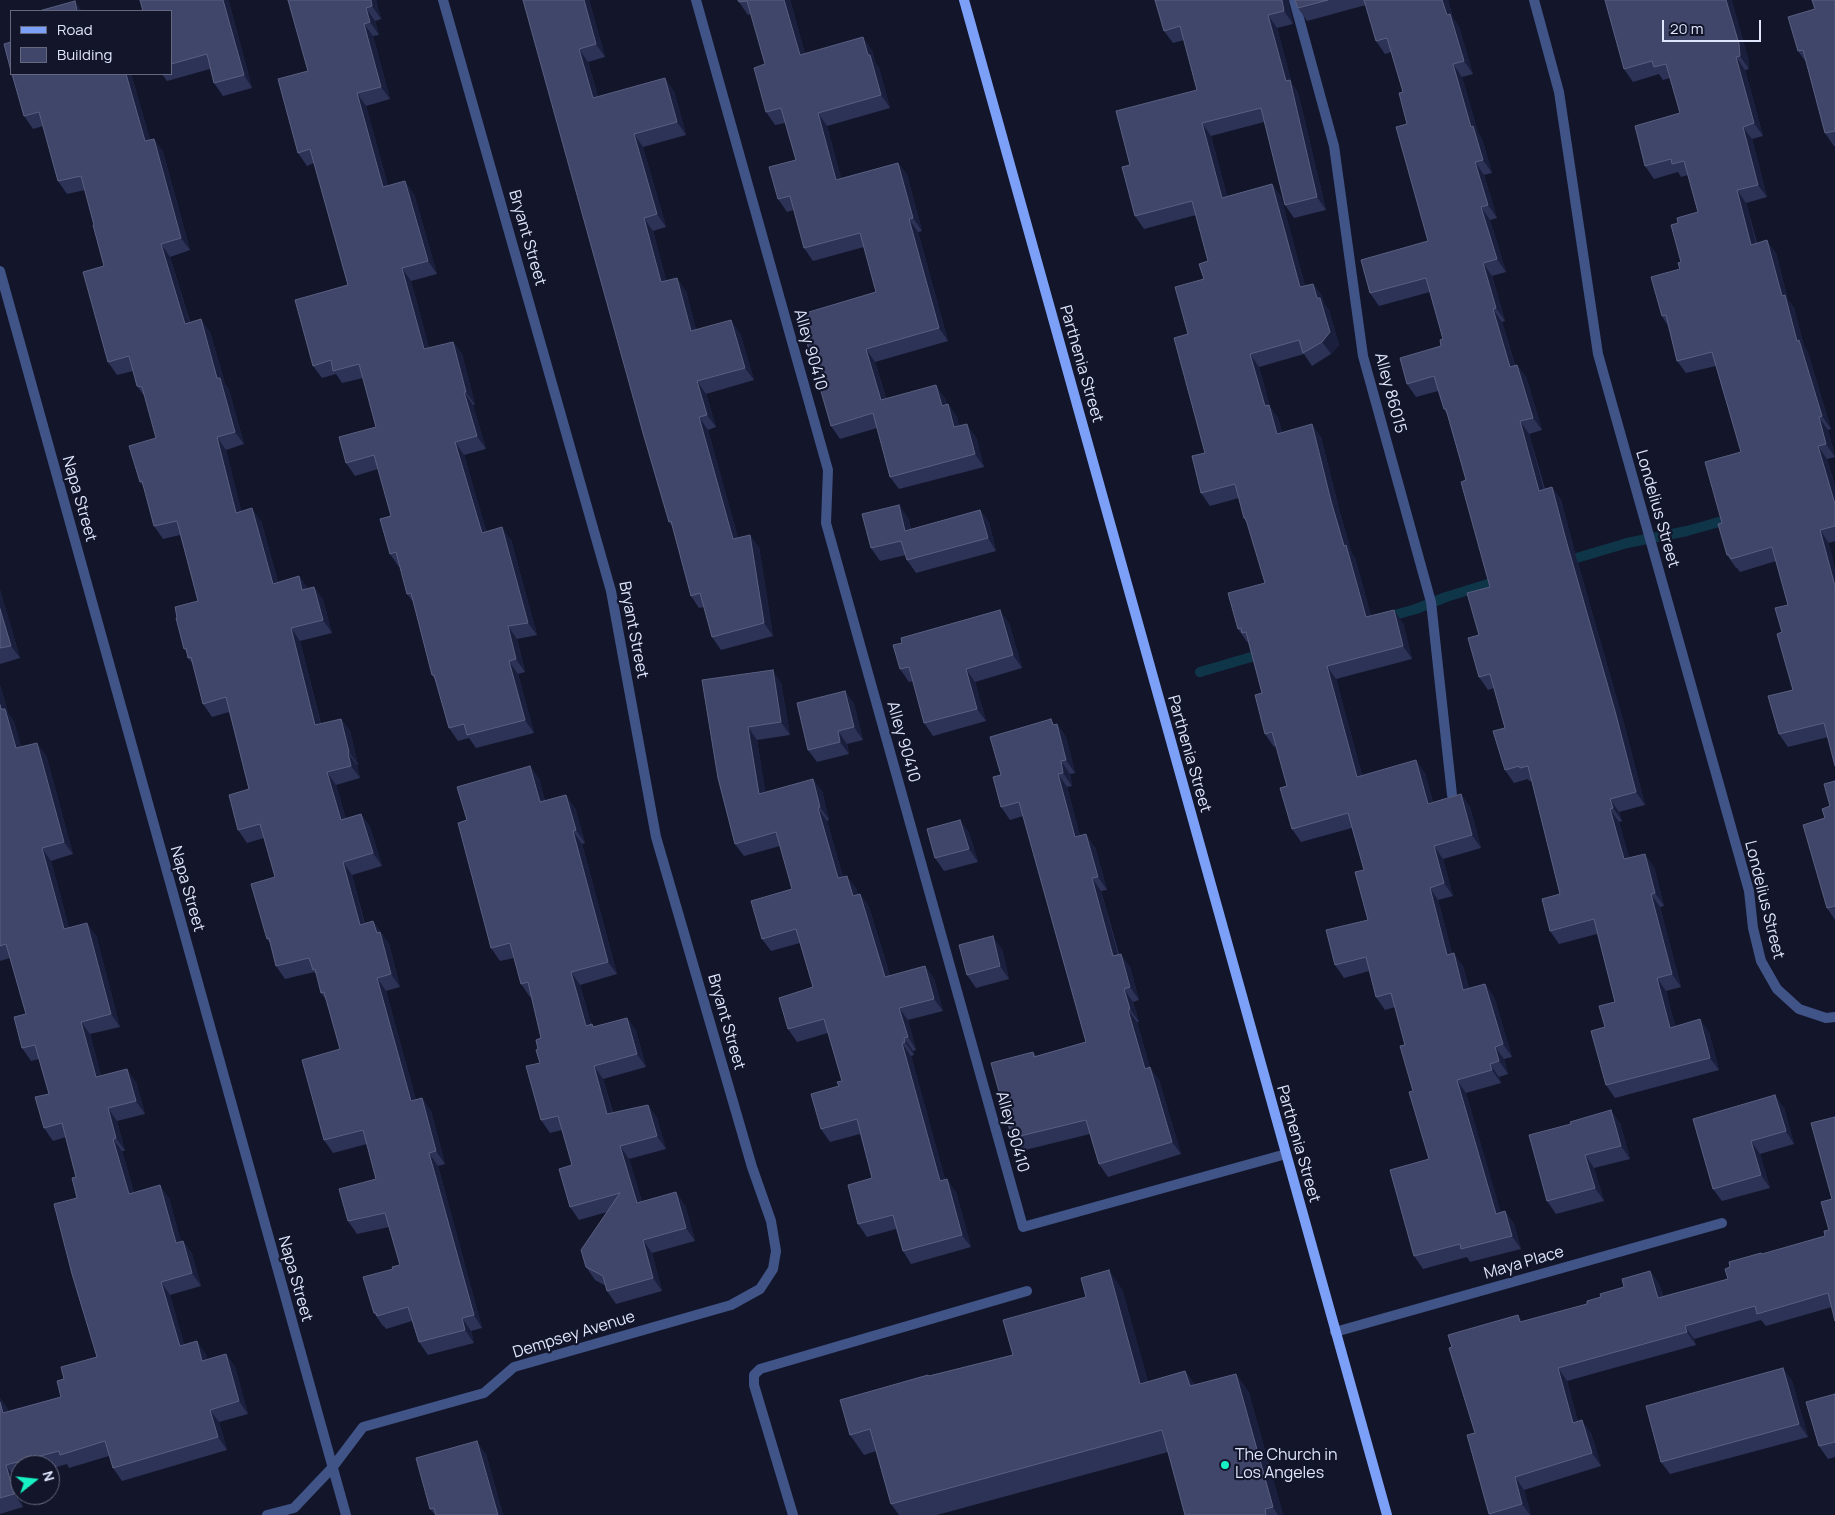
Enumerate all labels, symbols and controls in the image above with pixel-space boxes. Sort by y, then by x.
legend [10,10,172,75]
scale bar [1665,10,1764,42]
text: 20 m [1670,18,1703,39]
text: Road [57,19,93,40]
text: Building [57,44,112,65]
street label: Bryant Street [504,188,550,288]
street label: Parthenia Street [1055,303,1107,425]
street label: Alley 90410 [789,307,831,393]
street label: Alley 86015 [1370,350,1410,436]
street label: Londelius Street [1631,448,1683,570]
street label: Napa Street [58,454,100,544]
street label: Bryant Street [614,580,652,680]
street label: Parthenia Street [1163,693,1215,815]
street label: Alley 90410 [882,699,924,785]
street label: Londelius Street [1740,839,1788,961]
street label: Napa Street [166,844,208,934]
street label: Bryant Street [703,972,749,1072]
street label: Parthenia Street [1272,1083,1324,1205]
street label: Alley 90410 [991,1089,1033,1175]
street label: Napa Street [274,1234,316,1324]
street label: Maya Place [1482,1242,1566,1284]
street label: Dempsey Avenue [511,1307,637,1363]
place label: The Church in Los Angeles [1235,1446,1337,1484]
north arrow [10,1455,60,1505]
marker: The Church in Los Angeles [1219,1459,1231,1471]
text: N [38,1469,59,1483]

